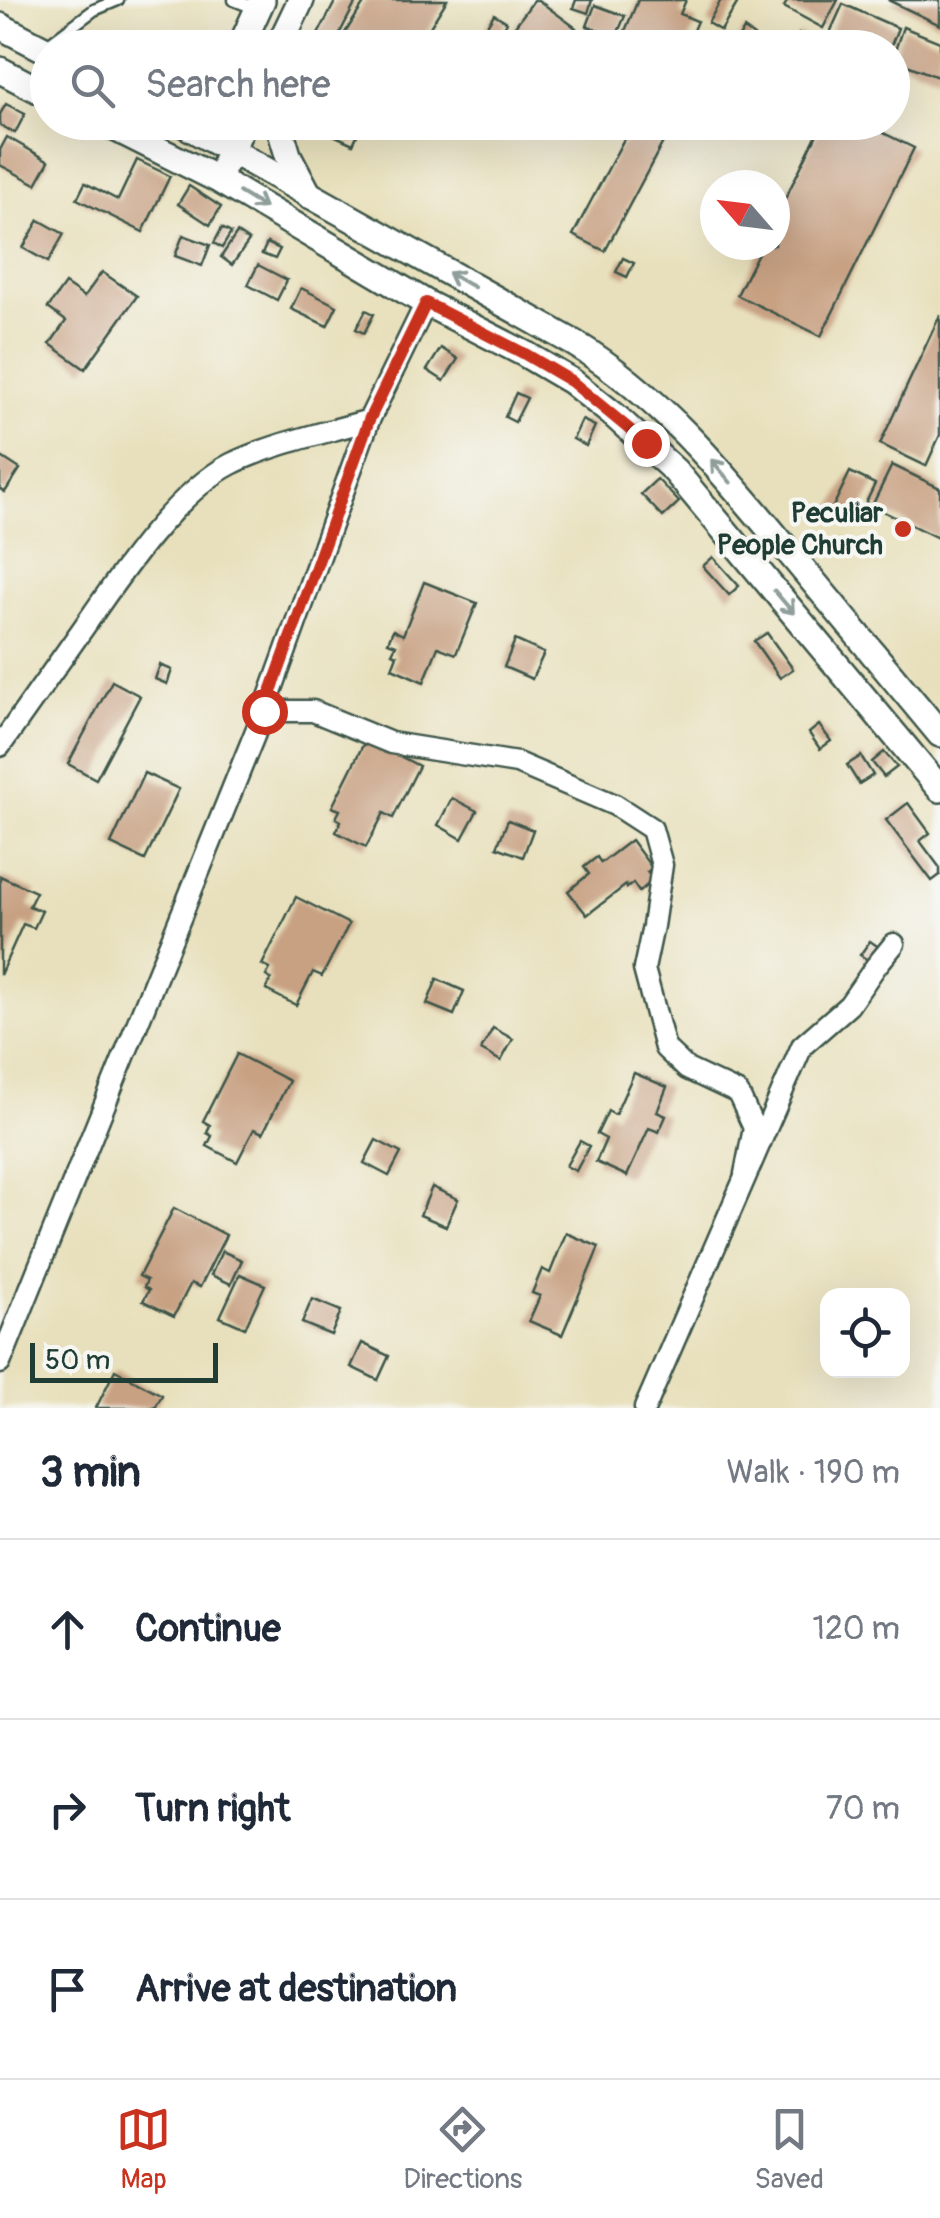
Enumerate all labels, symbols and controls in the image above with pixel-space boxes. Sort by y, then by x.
search box [30,30,910,140]
icon: search [65,58,120,113]
text: Search here [145,61,331,109]
north arrow [700,170,790,260]
one-way arrow [237,190,266,210]
one-way arrow [447,269,476,289]
route end [624,421,670,467]
one-way arrow [710,458,732,484]
place label: Peculiar People Church [717,496,884,563]
marker: Peculiar People Church [892,518,914,540]
one-way arrow [772,588,794,614]
route start [242,689,288,735]
map controls [820,1288,910,1378]
button: locate [820,1288,910,1378]
scale bar [30,1338,218,1382]
text: 50 m [45,1343,110,1378]
text: 3 min [40,1447,141,1499]
text: Walk · 190 m [726,1453,900,1493]
icon: ahead [40,1602,95,1657]
text: Continue [135,1605,281,1653]
text: 120 m [812,1609,900,1649]
icon: right [40,1782,95,1837]
text: Turn right [135,1785,290,1833]
text: 70 m [826,1789,900,1829]
icon: arrive [40,1962,95,2017]
text: Arrive at destination [135,1965,457,2013]
tab: Map [116,2102,171,2197]
tab: Directions [403,2102,522,2197]
tab: Saved [754,2102,824,2197]

